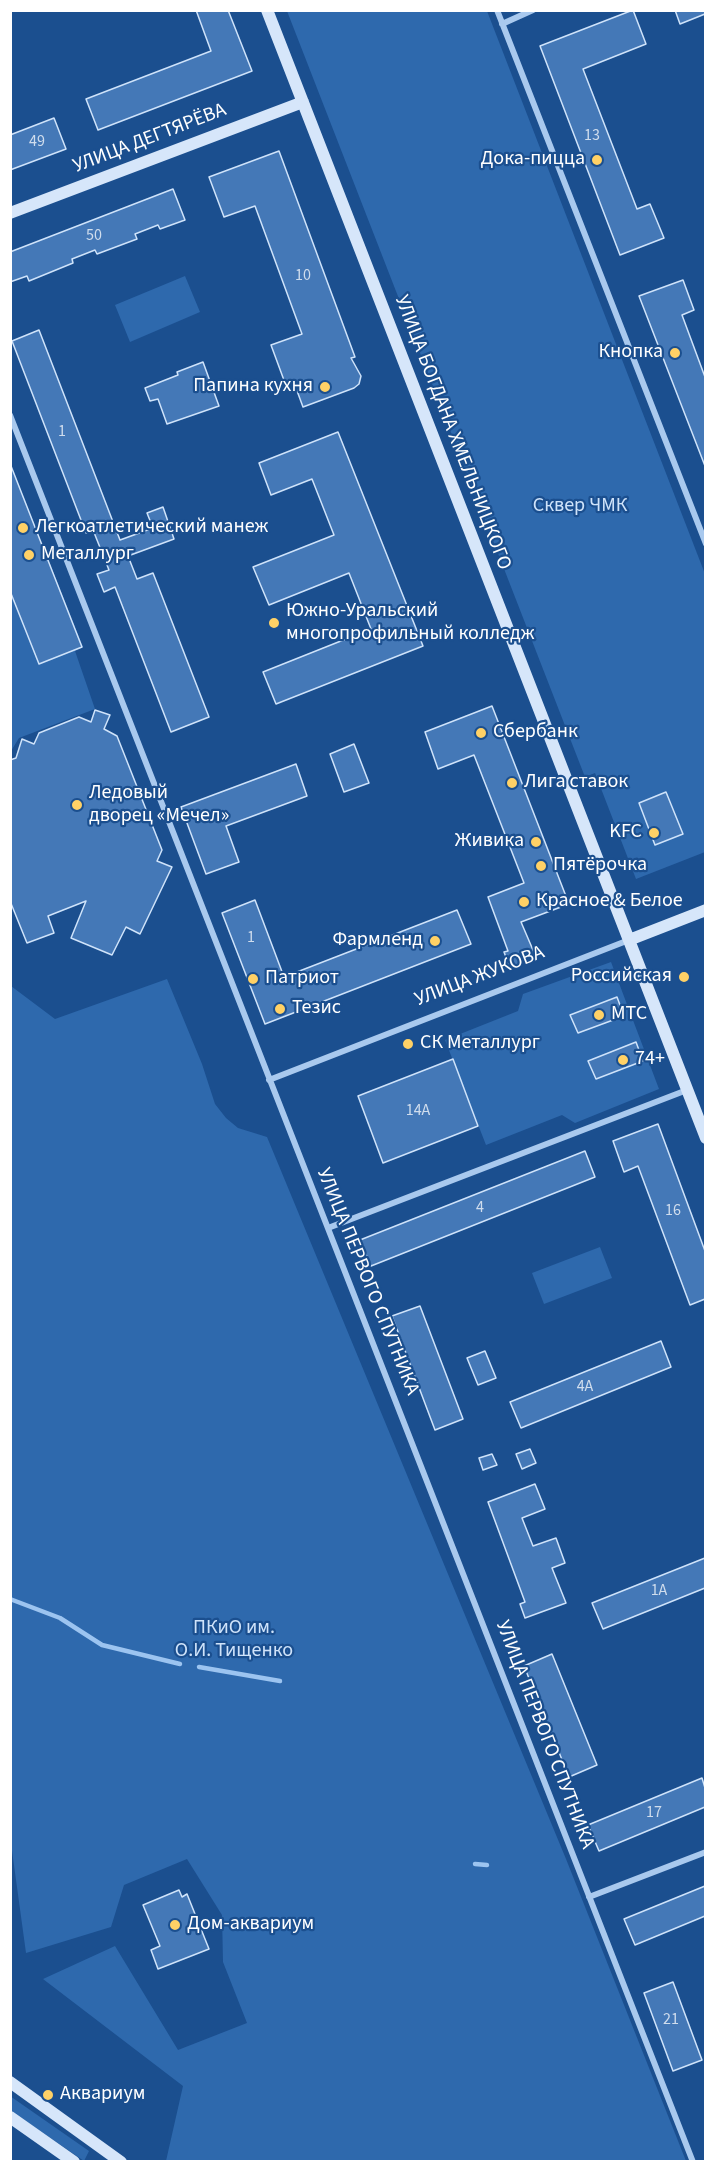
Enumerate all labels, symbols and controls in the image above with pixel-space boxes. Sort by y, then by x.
street label: УЛИЦА ДЕГТЯРЁВА [70,99,230,179]
house number: 13 [584,126,600,146]
house number: 49 [29,132,45,152]
place label: Дока-пицца [480,148,585,172]
marker: Дока-пицца [590,153,604,167]
house number: 50 [86,226,102,246]
house number: 10 [295,266,311,286]
street label: УЛИЦА БОГДАНА ХМЕЛЬНИЦКОГО [388,292,516,574]
place label: Кнопка [599,341,663,365]
marker: Кнопка [668,346,682,360]
place label: Папина кухня [193,375,313,399]
marker: Папина кухня [318,380,332,394]
house number: 1 [58,422,66,442]
park label: Сквер ЧМК [533,495,627,519]
place label: Легкоатлетический манеж [35,516,268,540]
marker: Легкоатлетический манеж [16,521,30,535]
place label: Металлург [41,543,134,567]
marker: Металлург [22,548,36,562]
place label: Южно-Уральский многопрофильный колледж [286,600,534,647]
marker: Южно-Уральский многопрофильный колледж [267,616,281,630]
place label: Сбербанк [493,721,578,745]
marker: Сбербанк [474,726,488,740]
place label: Лига ставок [524,771,628,795]
marker: Лига ставок [505,776,519,790]
place label: Ледовый дворец «Мечел» [89,782,229,829]
marker: Ледовый дворец «Мечел» [70,798,84,812]
place label: KFC [609,821,642,845]
marker: KFC [647,826,661,840]
place label: Живика [455,830,524,854]
marker: Живика [529,835,543,849]
place label: Пятёрочка [553,854,647,878]
marker: Пятёрочка [534,859,548,873]
place label: Красное & Белое [536,890,683,914]
marker: Красное & Белое [517,895,531,909]
house number: 1 [247,928,255,948]
place label: Фармленд [332,929,423,953]
marker: Фармленд [428,934,442,948]
street label: УЛИЦА ЖУКОВА [412,941,548,1013]
place label: Российская [571,965,672,989]
place label: Патриот [265,967,339,991]
marker: Российская [677,970,691,984]
marker: Патриот [246,972,260,986]
place label: Тезис [292,997,341,1021]
marker: Тезис [273,1002,287,1016]
place label: МТС [611,1003,647,1027]
marker: МТС [592,1008,606,1022]
place label: СК Металлург [420,1032,540,1056]
marker: СК Металлург [401,1037,415,1051]
place label: 74+ [635,1048,665,1072]
marker: 74+ [616,1053,630,1067]
house number: 14А [406,1101,430,1121]
street label: УЛИЦА ПЕРВОГО СПУТНИКА [310,1165,424,1399]
house number: 4 [476,1198,484,1218]
house number: 16 [665,1201,681,1221]
house number: 4А [577,1377,593,1397]
house number: 1А [651,1581,667,1601]
park label: ПКиО им. О.И. Тищенко [175,1617,293,1664]
street label: УЛИЦА ПЕРВОГО СПУТНИКА [489,1617,599,1853]
house number: 17 [646,1803,662,1823]
place label: Дом-аквариум [187,1913,314,1937]
marker: Дом-аквариум [168,1918,182,1932]
house number: 21 [663,2010,679,2030]
place label: Аквариум [60,2083,145,2107]
marker: Аквариум [41,2088,55,2102]

